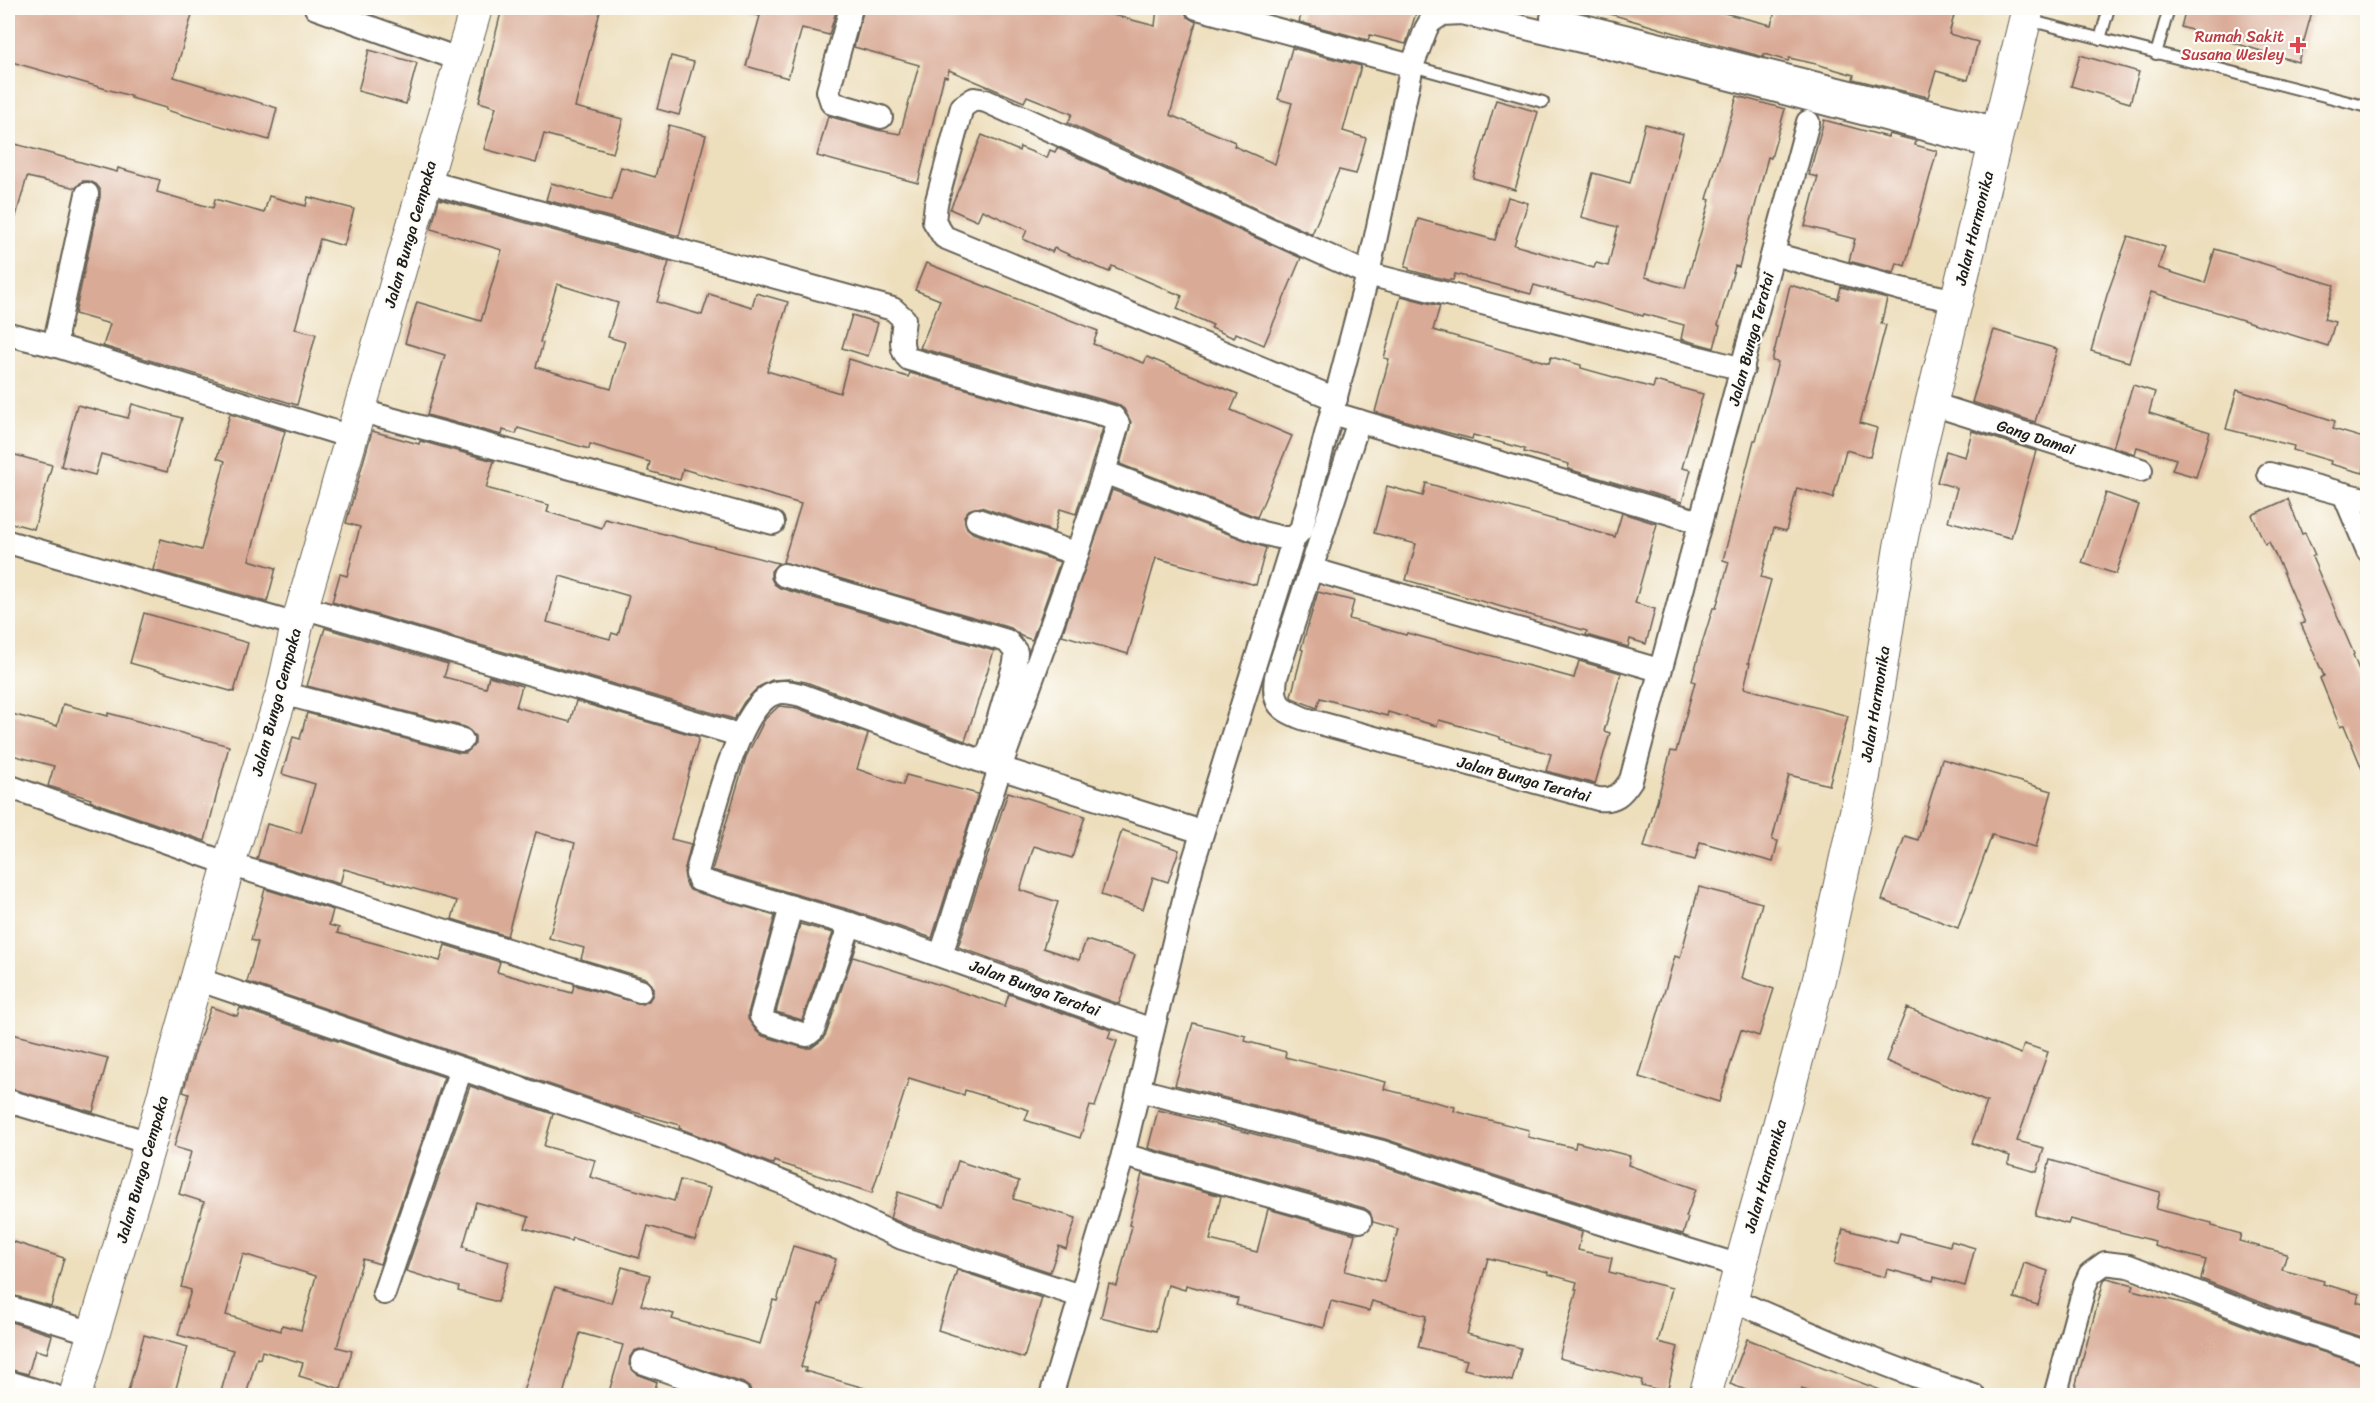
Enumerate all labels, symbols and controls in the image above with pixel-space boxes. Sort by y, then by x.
place label: Rumah Sakit Susana Wesley [2181,22,2285,69]
marker: Rumah Sakit Susana Wesley [2289,36,2307,54]
street label: Jalan Bunga Cempaka [375,157,445,312]
street label: Jalan Harmonika [1946,168,2002,289]
street label: Jalan Bunga Teratai [1719,269,1783,410]
street label: Gang Damai [1993,411,2080,464]
street label: Jalan Bunga Cempaka [242,625,310,780]
street label: Jalan Harmonika [1851,644,1898,765]
street label: Jalan Bunga Teratai [1453,747,1594,811]
street label: Jalan Bunga Teratai [965,951,1105,1025]
street label: Jalan Bunga Cempaka [107,1092,177,1247]
street label: Jalan Harmonika [1735,1116,1795,1237]

